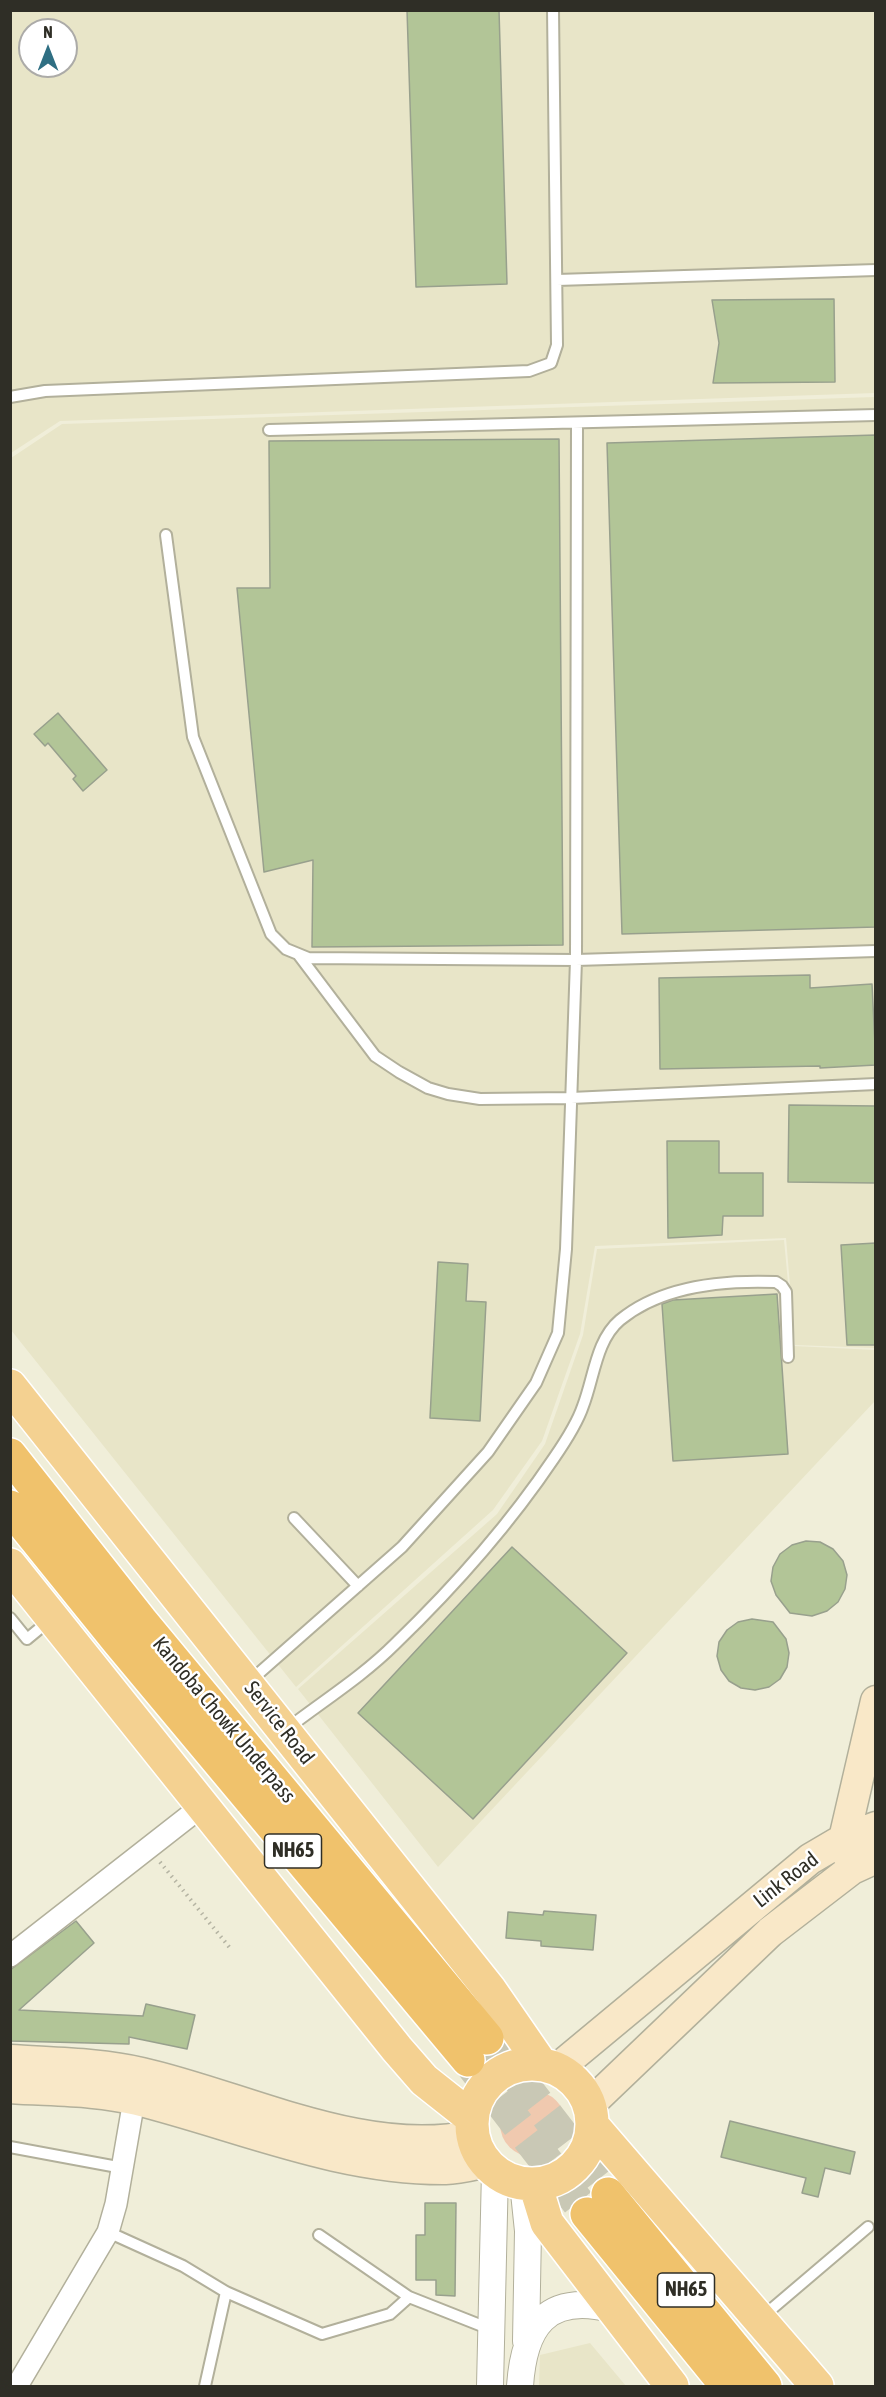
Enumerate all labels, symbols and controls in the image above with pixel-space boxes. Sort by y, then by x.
north arrow [18,18,78,78]
text: N [43,23,53,41]
street label: Kandoba Chowk Underpass [147,1632,301,1808]
street label: Service Road [239,1677,319,1769]
road number: NH65 [264,1834,322,1868]
street label: Link Road [749,1847,823,1913]
road number: NH65 [658,2273,714,2307]

